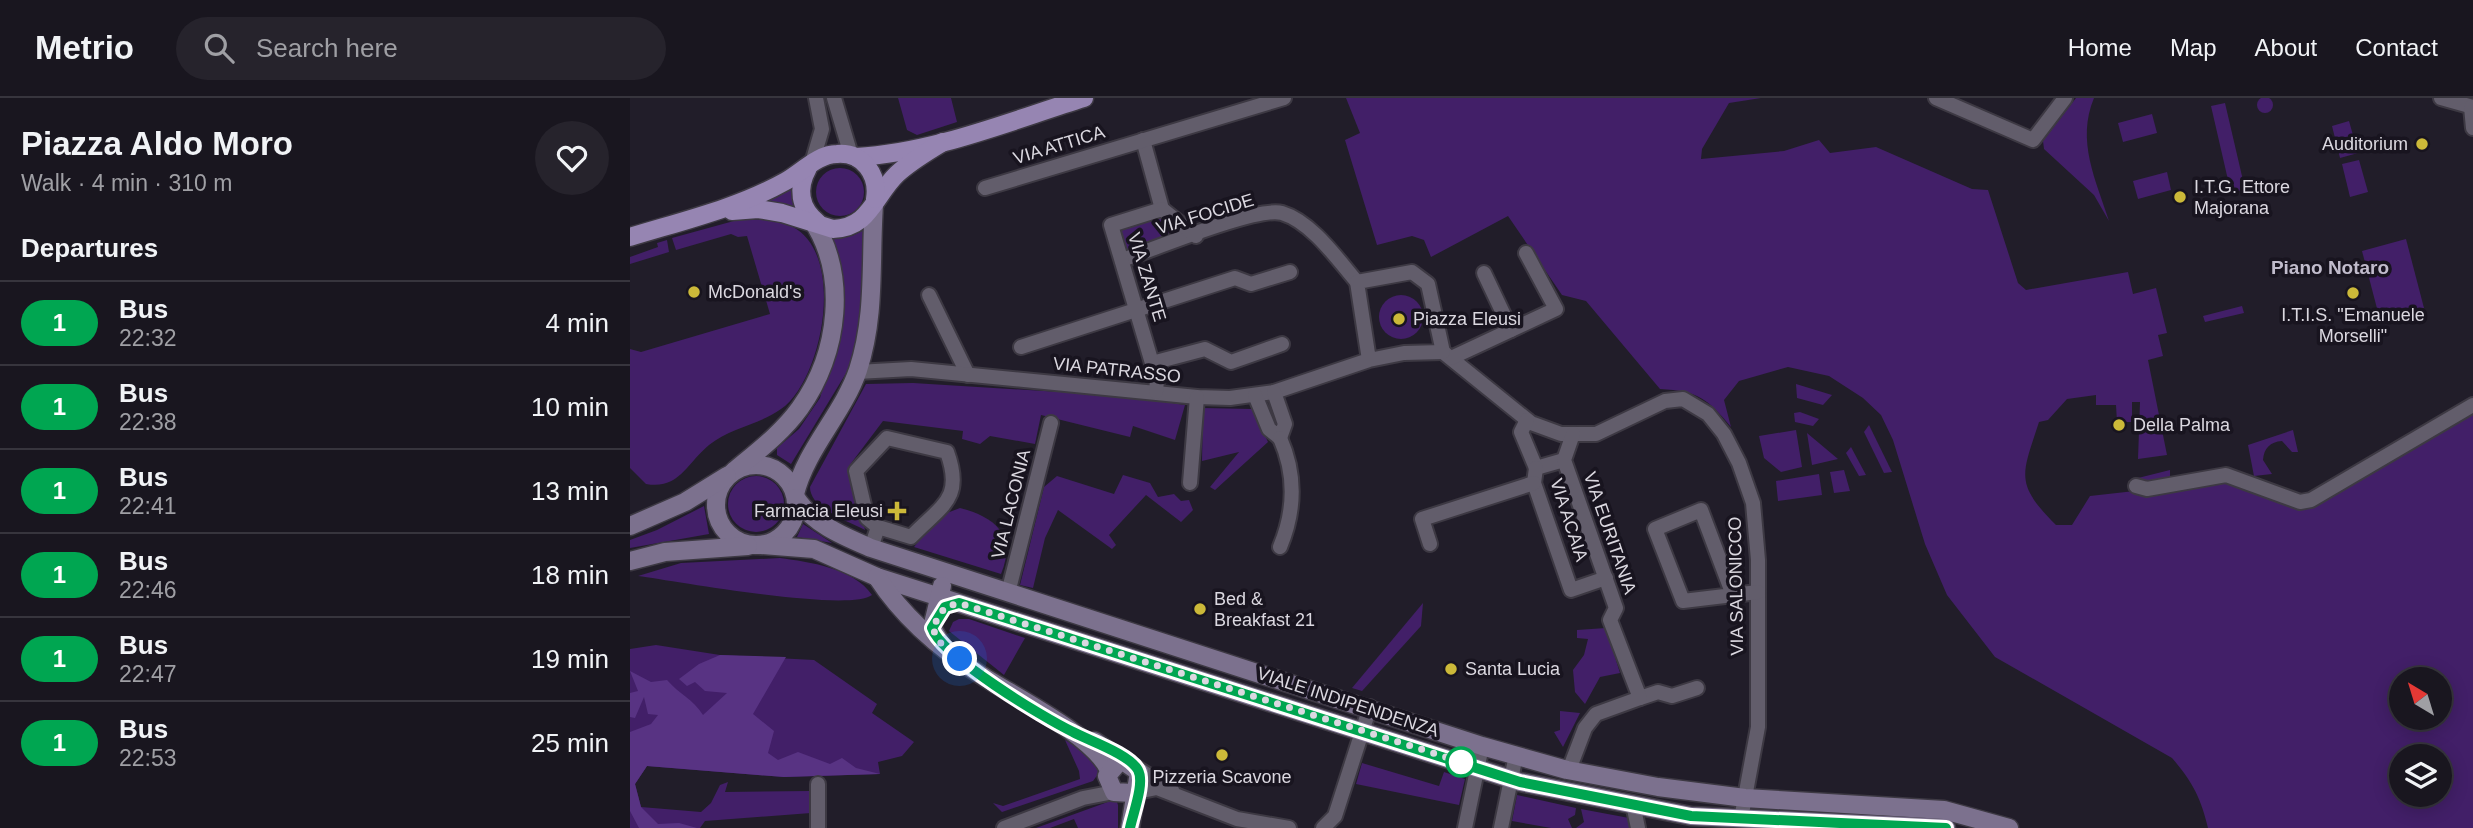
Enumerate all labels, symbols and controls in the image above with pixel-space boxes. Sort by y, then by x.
search box [176,17,666,80]
text: Metrio [35,29,134,66]
icon: search [200,29,238,67]
text: Search here [256,33,398,63]
text: Home [2068,34,2132,61]
text: Map [2170,34,2217,61]
text: About [2255,34,2317,61]
text: Contact [2355,34,2438,61]
button: heart [535,121,609,195]
street label: VIA ATTICA [1011,122,1107,168]
text: Piazza Aldo Moro [21,125,293,162]
place label: Auditorium [2322,134,2408,154]
marker: Auditorium [2414,136,2430,152]
text: Walk · 4 min · 310 m [21,170,232,196]
place label: I.T.G. Ettore Majorana [2194,177,2290,218]
marker: I.T.G. Ettore Majorana [2172,189,2188,205]
street label: VIA FOCIDE [1154,190,1256,238]
street label: VIA ZANTE [1124,230,1170,324]
text: Departures [21,233,158,263]
district label: Piano Notaro [2271,257,2389,278]
place label: McDonald's [708,282,801,302]
marker: McDonald's [686,284,702,300]
marker: I.T.I.S. "Emanuele Morselli" [2345,285,2361,301]
text: Bus [119,294,168,324]
place label: I.T.I.S. "Emanuele Morselli" [2281,305,2425,346]
text: 4 min [545,308,609,338]
text: 1 [53,309,66,336]
place label: Piazza Eleusi [1413,309,1521,329]
marker: Piazza Eleusi [1391,311,1407,327]
text: 22:32 [119,325,177,351]
street label: VIA PATRASSO [1052,353,1182,387]
text: Bus [119,378,168,408]
text: 10 min [531,392,609,422]
text: 1 [53,393,66,420]
text: 22:38 [119,409,177,435]
place label: Della Palma [2133,415,2231,435]
marker: Della Palma [2111,417,2127,433]
street label: VIA LACONIA [988,447,1034,561]
text: Bus [119,462,168,492]
street label: VIA EURITANIA [1580,469,1640,597]
text: 13 min [531,476,609,506]
street label: VIA ACAIA [1546,476,1592,564]
text: 1 [53,477,66,504]
text: 22:41 [119,493,177,519]
place label: Farmacia Eleusi [754,501,883,521]
marker: Farmacia Eleusi [889,503,905,519]
street label: VIA SALONICCO [1725,516,1747,656]
text: Bus [119,546,168,576]
text: 18 min [531,560,609,590]
text: 1 [53,561,66,588]
text: 22:46 [119,577,177,603]
place label: Bed & Breakfast 21 [1214,589,1315,630]
marker: Bed & Breakfast 21 [1192,601,1208,617]
text: Bus [119,630,168,660]
your location [942,641,977,676]
text: 19 min [531,644,609,674]
text: 1 [53,645,66,672]
place label: Santa Lucia [1465,659,1561,679]
text: 22:47 [119,661,177,687]
marker: Santa Lucia [1443,661,1459,677]
street label: VIALE INDIPENDENZA [1255,663,1441,741]
north arrow [2389,667,2452,730]
map controls [2389,667,2452,807]
text: Bus [119,714,168,744]
text: 25 min [531,728,609,758]
text: 1 [53,729,66,756]
button: layers [2389,744,2452,807]
text: 22:53 [119,745,177,771]
marker: Pizzeria Scavone [1214,747,1230,763]
unlabelled marker [1446,747,1476,777]
place label: Pizzeria Scavone [1152,767,1292,787]

